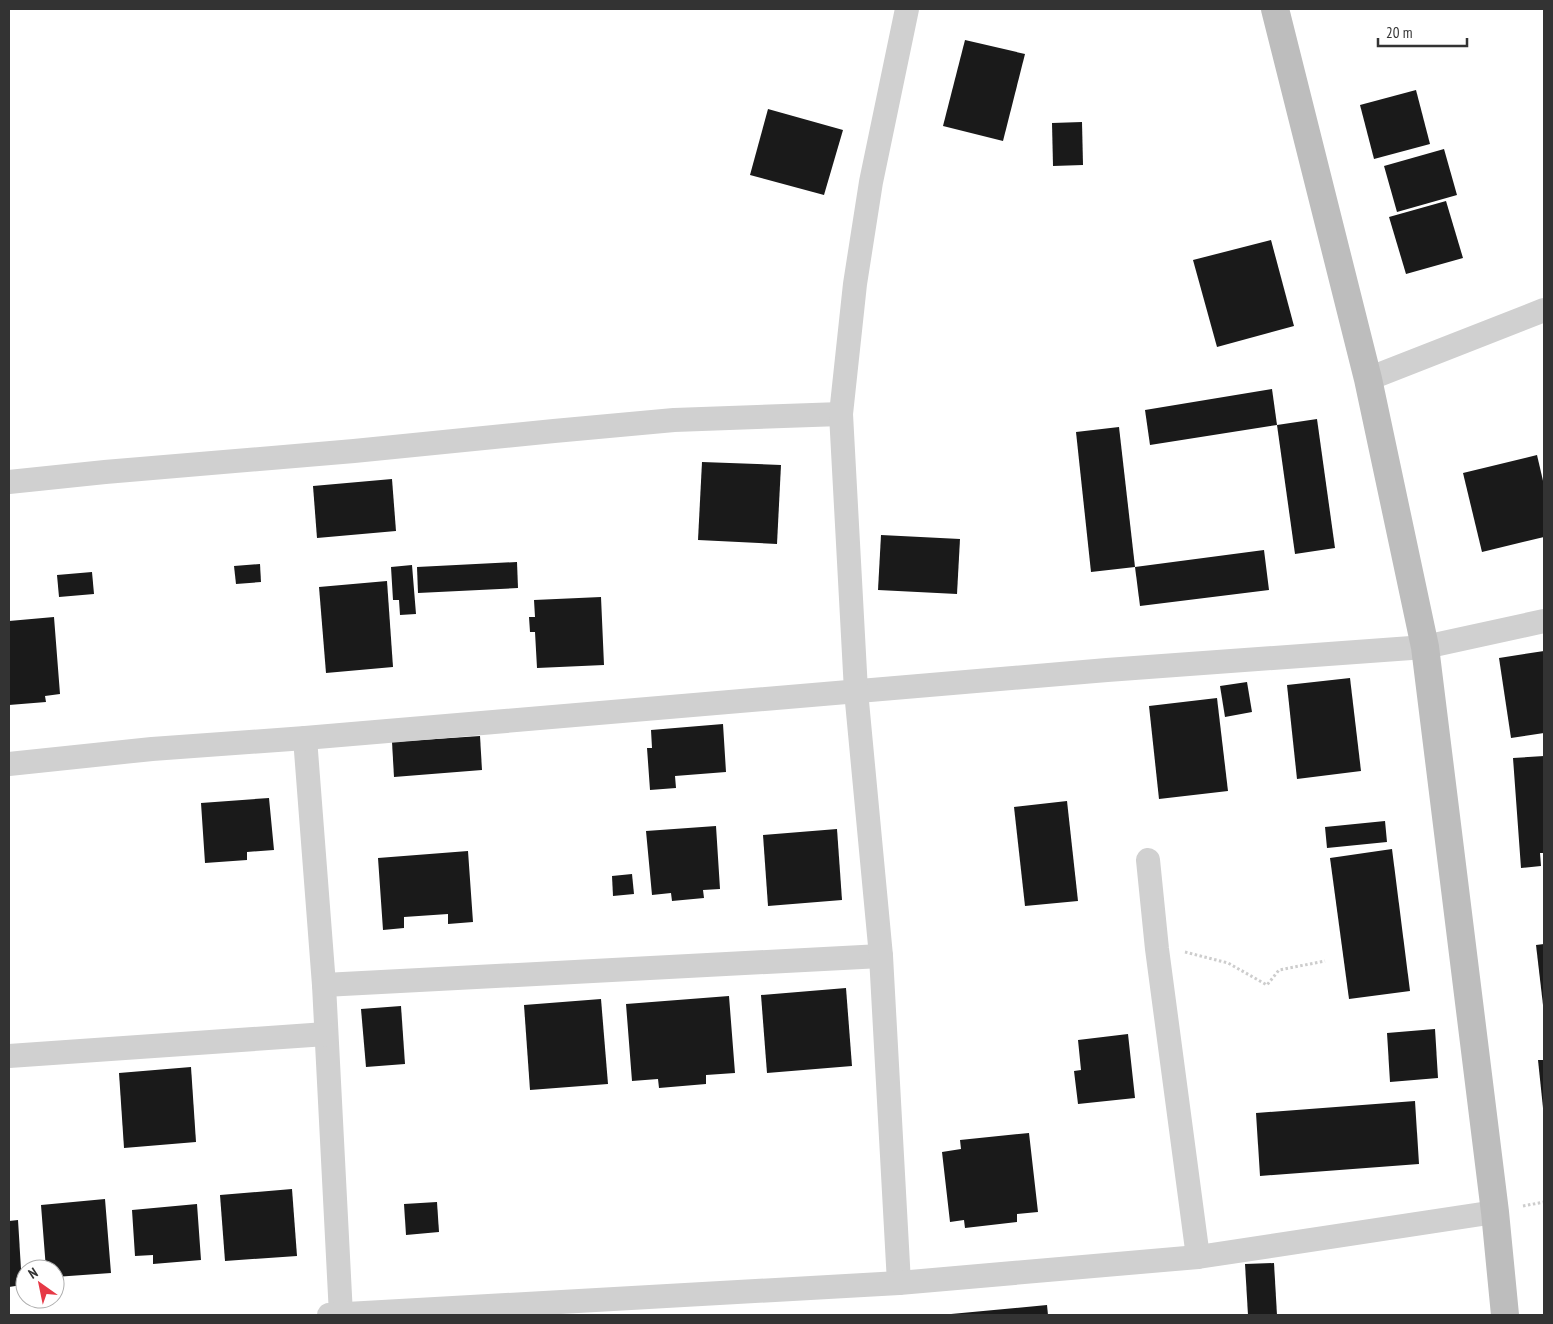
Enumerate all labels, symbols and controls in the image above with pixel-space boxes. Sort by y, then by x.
scale bar [1378,15,1467,47]
text: 20 m [1386,23,1412,42]
north arrow [15,1259,65,1309]
text: N [25,1263,41,1283]

